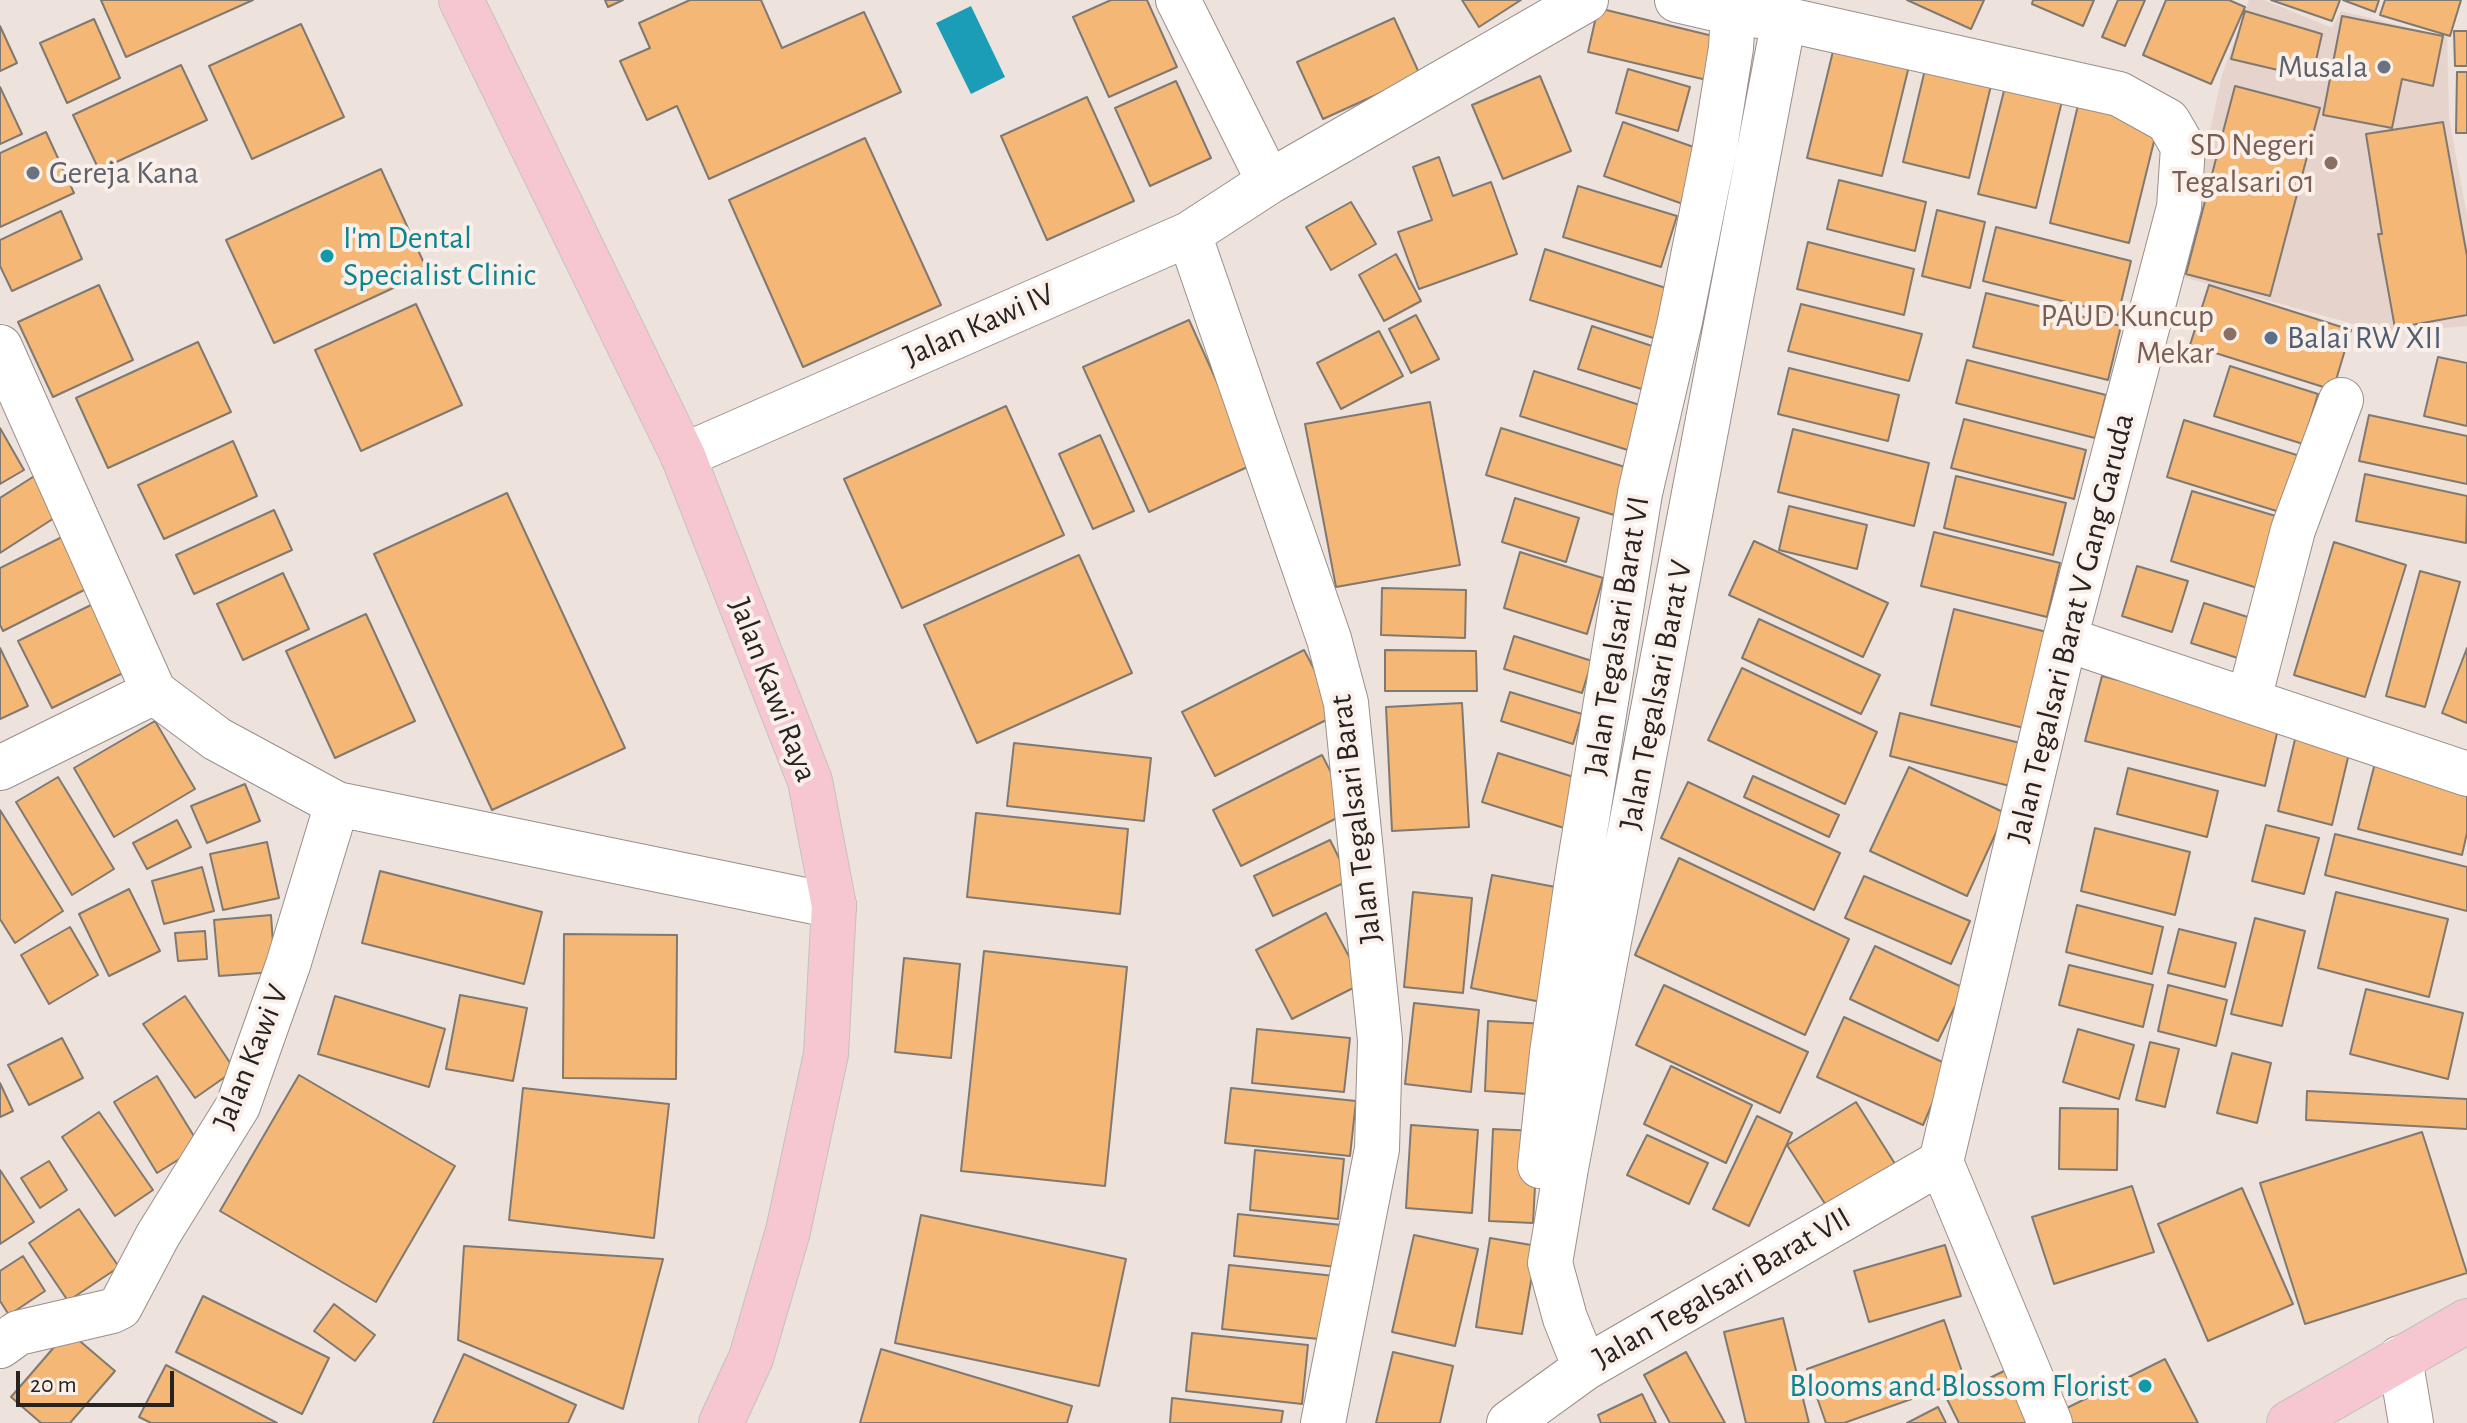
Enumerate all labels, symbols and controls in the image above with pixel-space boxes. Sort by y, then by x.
place label: Musala [2278,48,2368,86]
marker: Musala [2375,58,2393,76]
place label: SD Negeri Tegalsari 01 [2172,126,2315,201]
place label: Gereja Kana [49,154,199,192]
marker: SD Negeri Tegalsari 01 [2322,154,2340,172]
marker: Gereja Kana [24,164,42,182]
place label: I'm Dental Specialist Clinic [343,219,536,294]
marker: I'm Dental Specialist Clinic [318,247,336,265]
street label: Jalan Kawi IV [898,275,1060,375]
place label: PAUD Kuncup Mekar [2041,297,2214,372]
place label: Balai RW XII [2287,319,2442,357]
marker: PAUD Kuncup Mekar [2221,325,2239,343]
marker: Balai RW XII [2262,329,2280,347]
street label: Jalan Tegalsari Barat V Gang Garuda [1999,409,2143,847]
street label: Jalan Tegalsari Barat VI [1576,494,1658,778]
street label: Jalan Tegalsari Barat V [1611,557,1701,833]
street label: Jalan Kawi Raya [720,593,826,787]
street label: Jalan Tegalsari Barat [1322,692,1390,946]
street label: Jalan Kawi V [205,979,297,1135]
street label: Jalan Tegalsari Barat VII [1586,1199,1858,1377]
scale bar [20,1355,178,1405]
place label: Blooms and Blossom Florist [1789,1367,2129,1405]
text: 20 m [30,1373,77,1397]
marker: Blooms and Blossom Florist [2136,1377,2154,1395]

